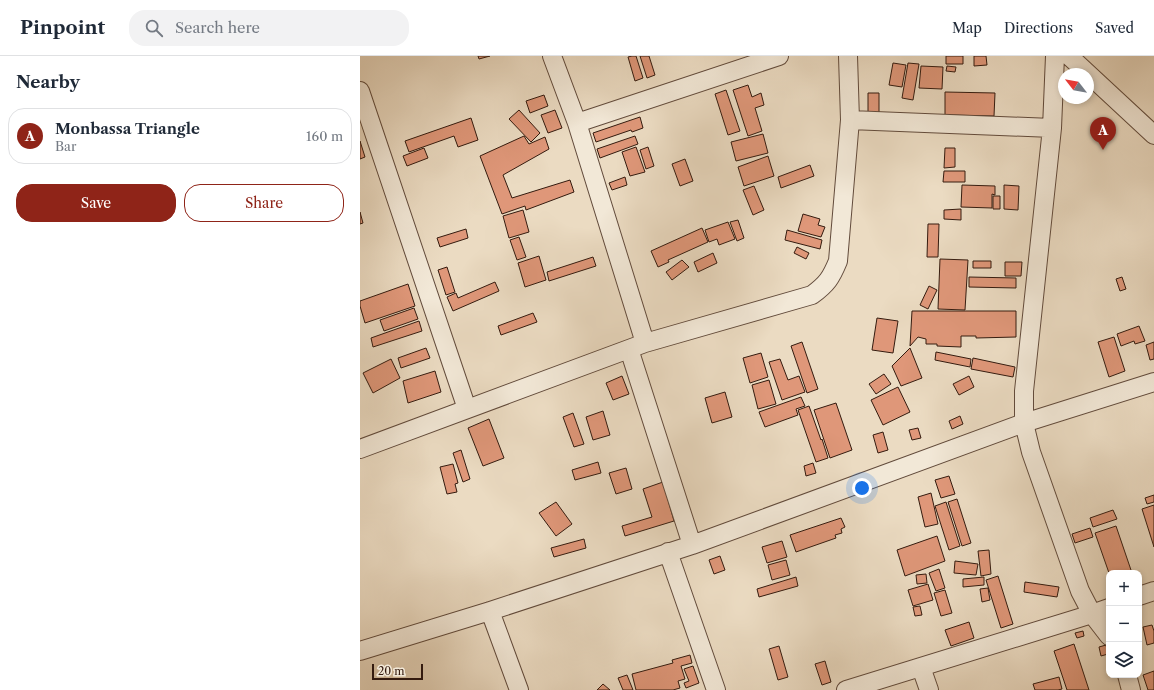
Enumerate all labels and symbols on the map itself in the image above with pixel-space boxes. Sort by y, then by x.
north arrow [1058,68,1094,104]
pin: A [1090,117,1116,150]
your location [852,478,872,498]
scale bar [372,662,423,681]

